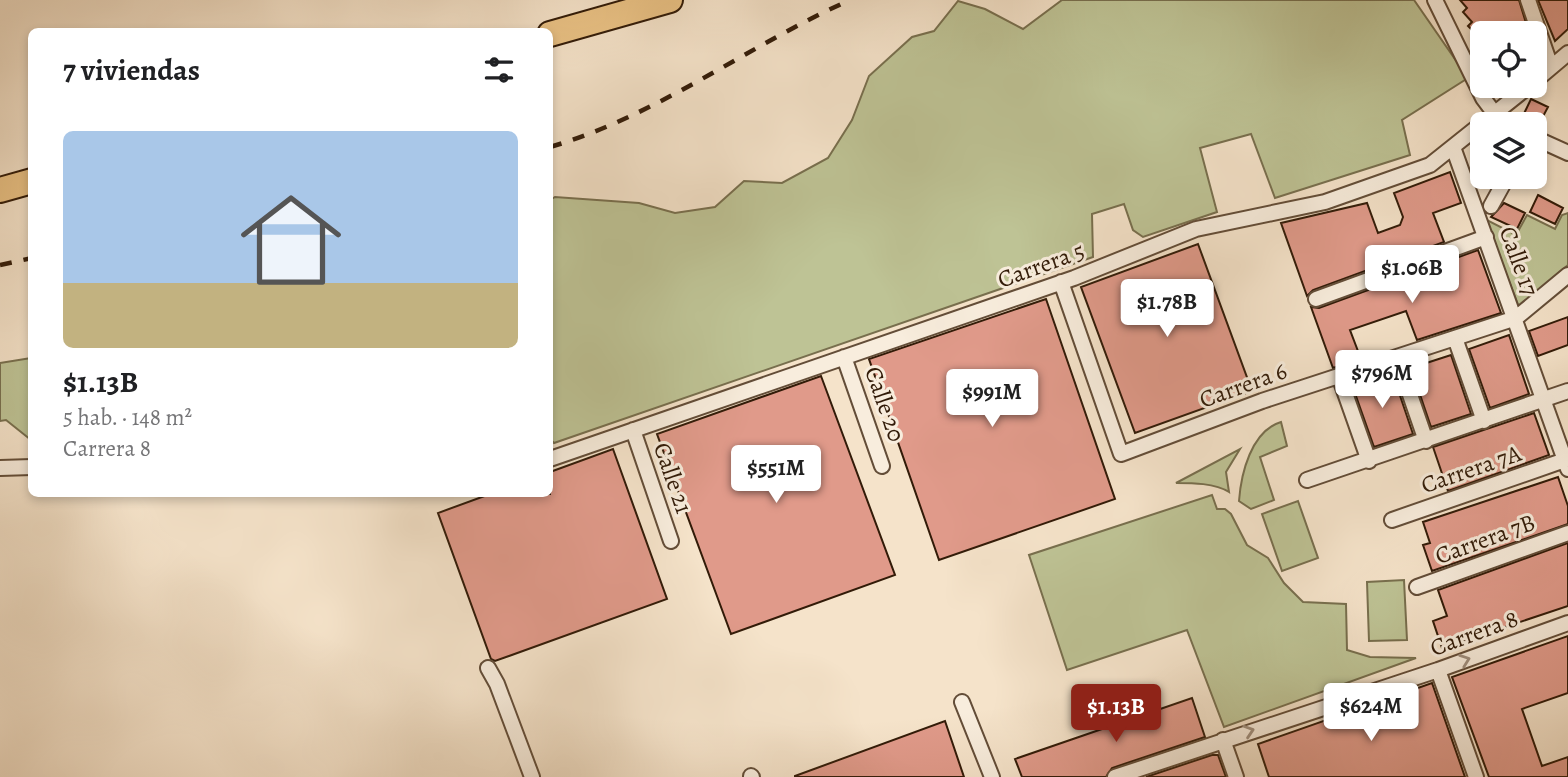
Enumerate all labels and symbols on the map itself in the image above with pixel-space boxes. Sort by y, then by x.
street label: Calle 17 [1492,222,1547,301]
street label: Carrera 5 [993,235,1089,295]
pin: $1.06B [1355,246,1469,305]
pin: $1.78B [1110,280,1224,339]
pin: $796M [1333,350,1431,410]
street label: Carrera 6 [1195,354,1291,416]
street label: Calle 20 [857,362,913,446]
pin: $991M [943,370,1041,429]
street label: Carrera 7A [1417,437,1526,501]
street label: Calle 21 [646,438,700,518]
pin: $551M [727,446,825,505]
street label: Carrera 7B [1430,506,1540,572]
street label: Carrera 8 [1425,602,1523,664]
one-way arrow [1459,654,1471,668]
pin: $1.13B [1059,684,1173,744]
pin: $624M [1322,684,1420,743]
one-way arrow [1243,725,1255,739]

